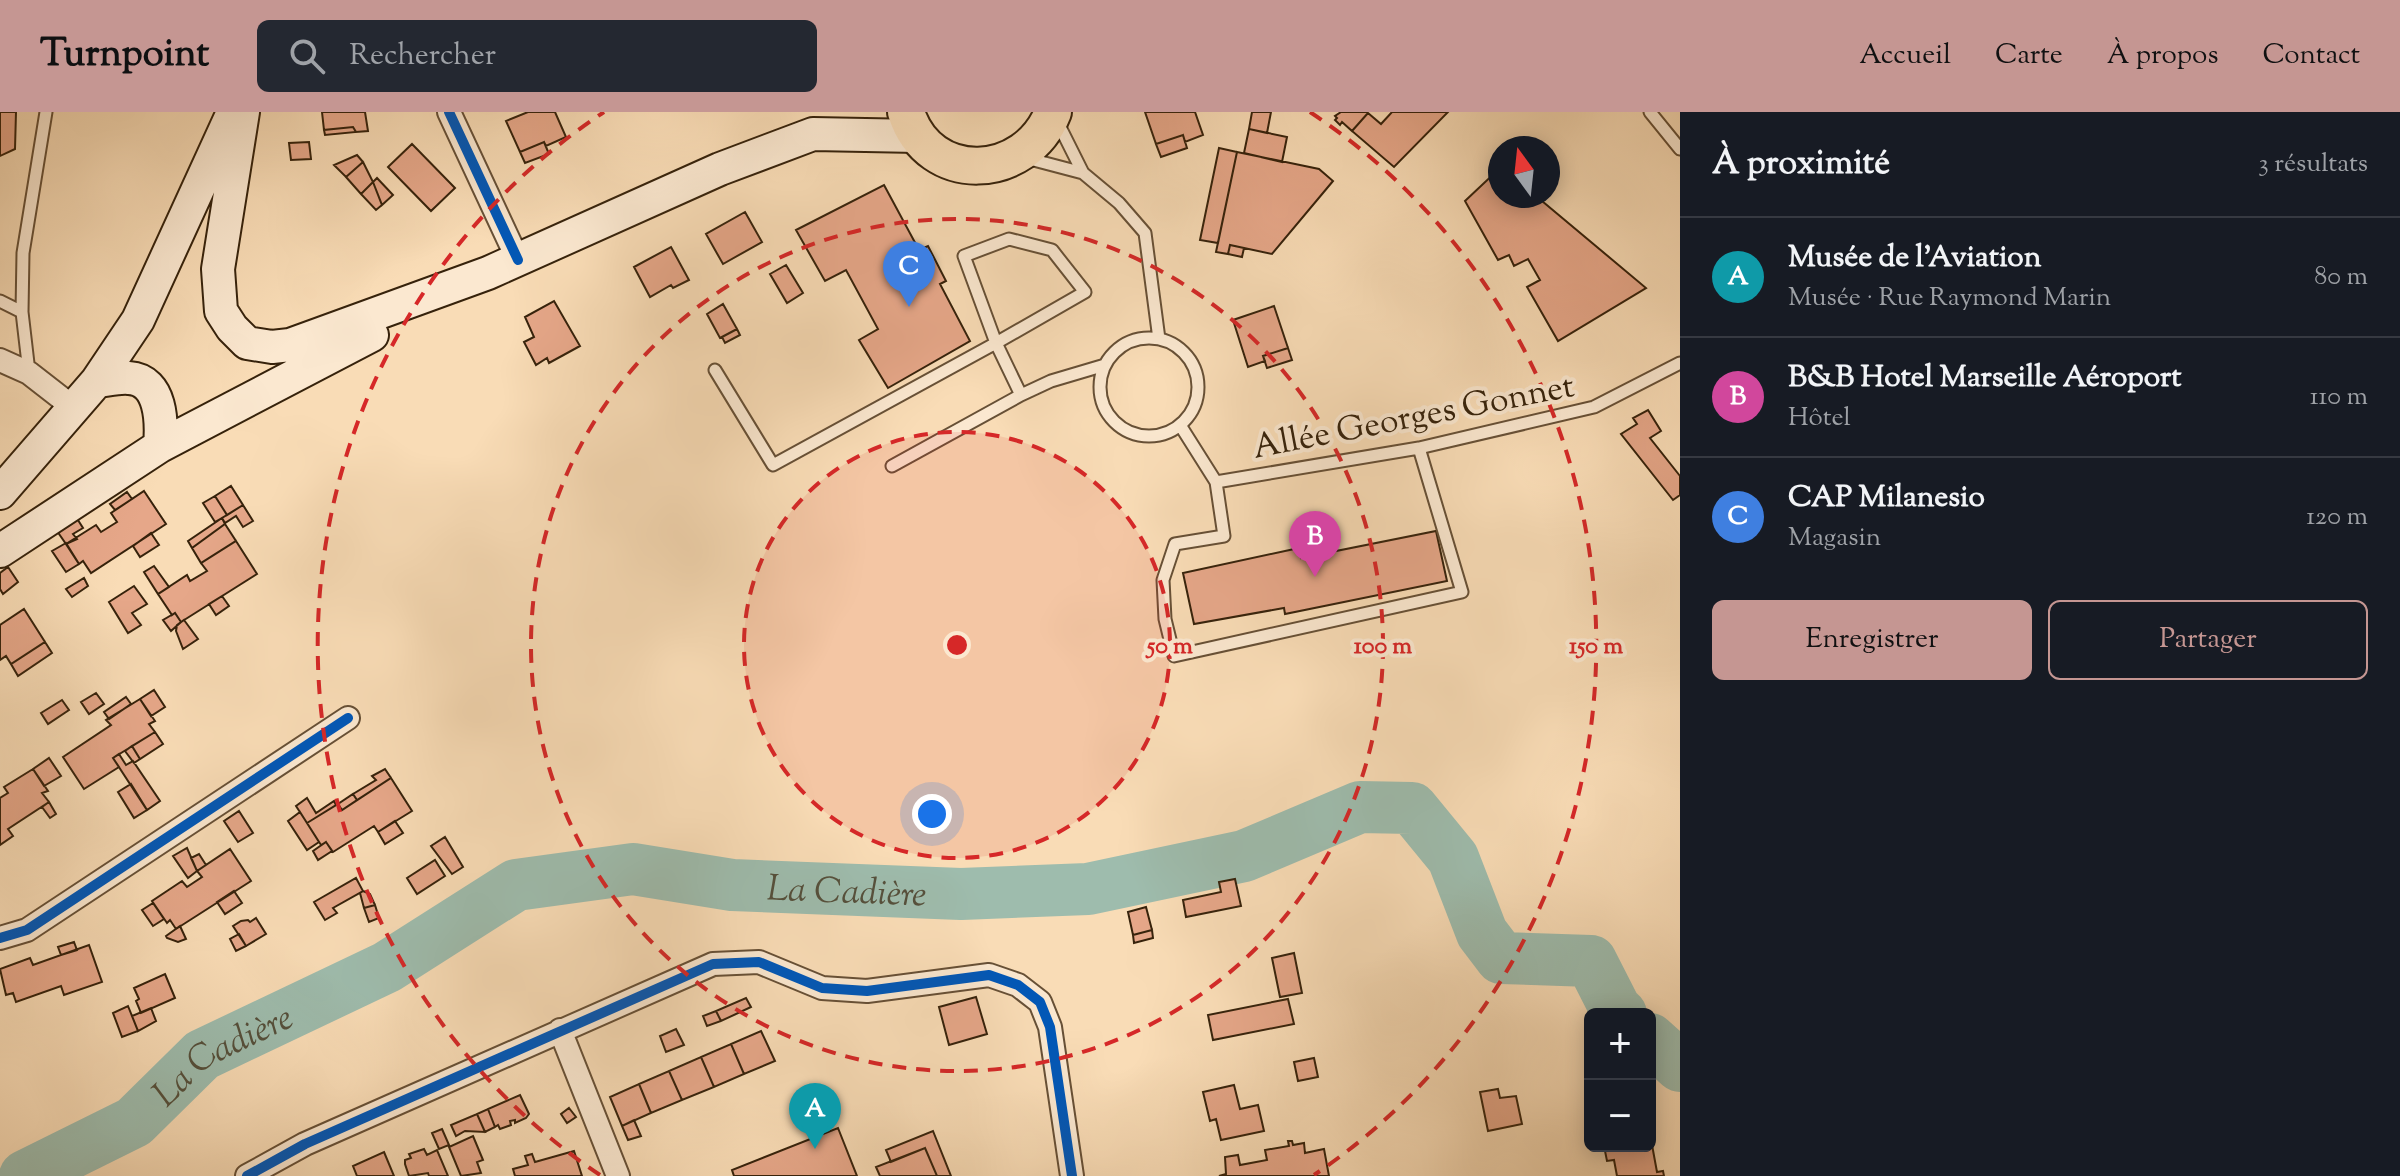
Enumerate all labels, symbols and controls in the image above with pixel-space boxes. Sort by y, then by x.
search box [257,20,817,92]
text: Turnpoint [40,29,209,83]
icon: search [285,34,329,78]
text: Rechercher [349,35,496,78]
text: Accueil [1859,36,1951,76]
text: Carte [1995,36,2063,76]
text: À propos [2107,36,2218,76]
text: Contact [2262,36,2360,76]
north arrow [1488,136,1560,208]
text: À proximité [1712,140,1890,189]
text: 3 résultats [2258,146,2368,183]
text: Musée de l'Aviation [1788,237,2041,280]
pin: C [883,241,935,307]
text: A [1727,259,1749,296]
text: 80 m [2314,259,2368,296]
text: Musée · Rue Raymond Marin [1788,280,2111,317]
text: B&B Hotel Marseille Aéroport [1788,357,2182,400]
street label: Allée Georges Gonnet [1249,363,1579,474]
text: B [1730,379,1746,416]
text: 110 m [2310,379,2368,416]
text: Hôtel [1788,400,1851,437]
text: CAP Milanesio [1788,477,1985,520]
text: C [1728,499,1748,536]
text: 120 m [2306,499,2368,536]
pin: B [1289,511,1341,577]
text: Magasin [1788,520,1881,557]
button: Enregistrer [1712,600,2032,680]
button: Partager [2048,600,2368,680]
text: 50 m [1145,630,1193,664]
text: 100 m [1354,630,1412,664]
text: 150 m [1569,630,1623,664]
centre of rings [943,631,971,659]
your location [912,794,952,834]
water label: La Cadière [766,864,927,923]
water label: La Cadière [142,994,302,1121]
map controls [1584,1008,1656,1152]
button: + [1584,1008,1656,1080]
button: − [1584,1080,1656,1152]
pin: A [789,1083,841,1149]

